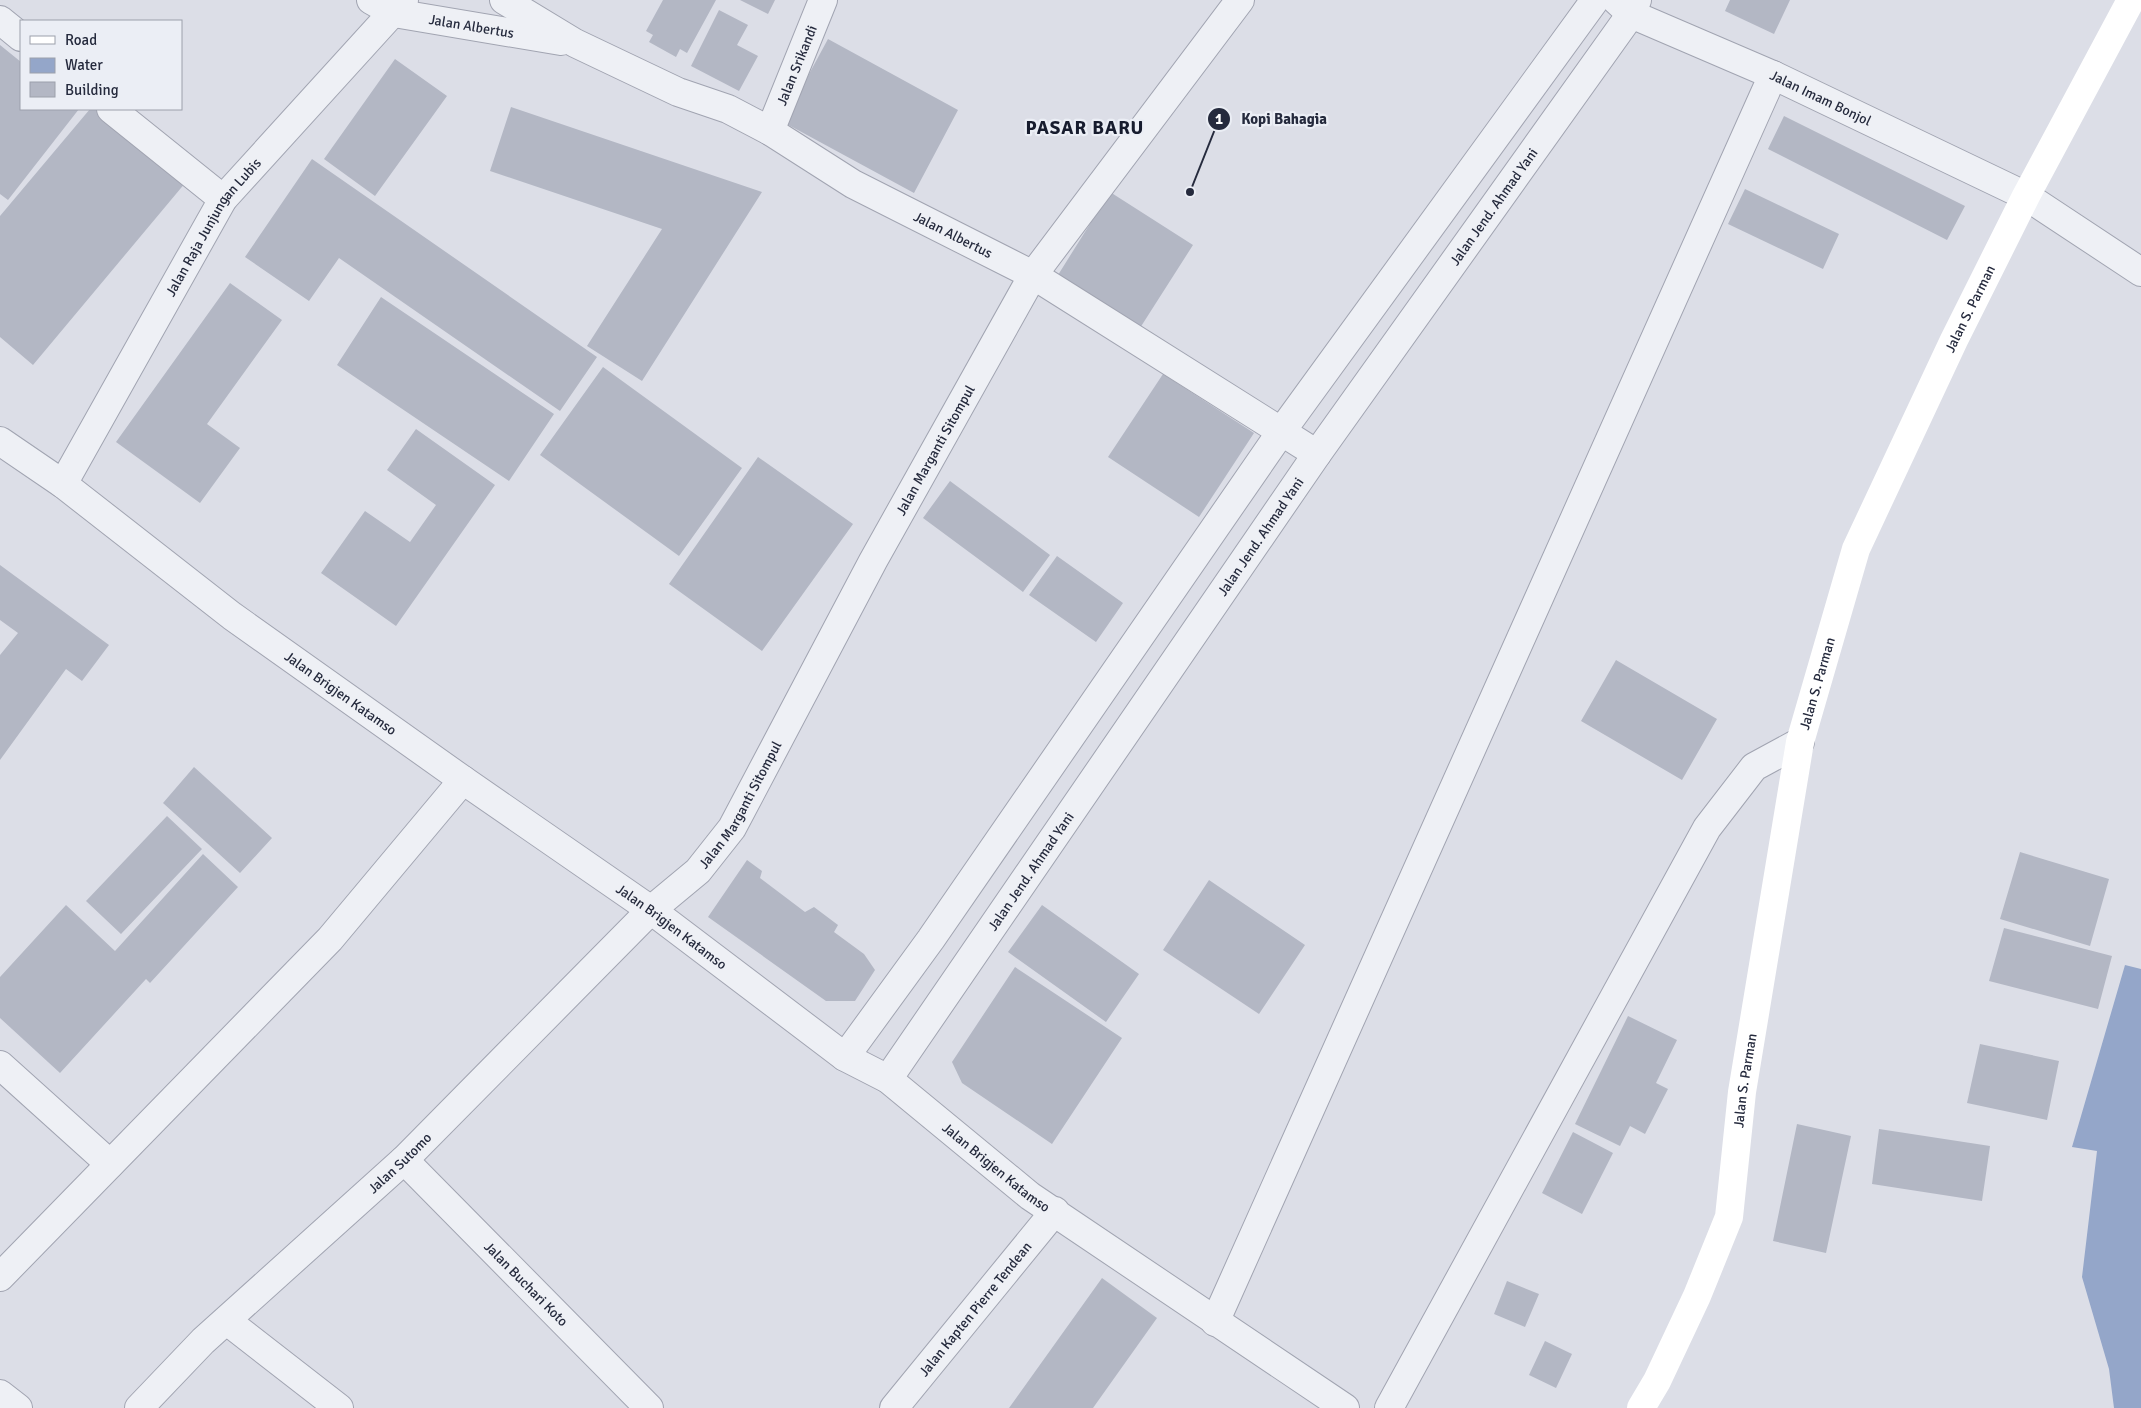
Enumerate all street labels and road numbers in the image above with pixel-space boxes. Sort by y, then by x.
street label: Jalan Albertus [428,10,515,41]
street label: Jalan Srikandi [773,23,820,108]
street label: Jalan Imam Bonjol [1767,66,1874,129]
street label: Jalan Jend. Ahmad Yani [1446,145,1541,269]
street label: Jalan Raja Junjungan Lubis [162,154,265,299]
street label: Jalan Albertus [911,208,995,262]
street label: Jalan S. Parman [1941,262,1999,355]
street label: Jalan Marganti Sitompul [892,382,978,518]
street label: Jalan Jend. Ahmad Yani [1214,474,1307,599]
street label: Jalan S. Parman [1796,635,1838,732]
street label: Jalan Brigjen Katamso [281,648,400,739]
street label: Jalan Marganti Sitompul [695,738,785,872]
street label: Jalan Jend. Ahmad Yani [984,809,1077,934]
street label: Jalan Brigjen Katamso [613,880,730,973]
street label: Jalan S. Parman [1730,1032,1760,1129]
street label: Jalan Brigjen Katamso [939,1119,1053,1216]
street label: Jalan Sutomo [364,1129,435,1197]
street label: Jalan Buchari Koto [481,1238,572,1330]
street label: Jalan Kapten Pierre Tendean [915,1238,1035,1380]

